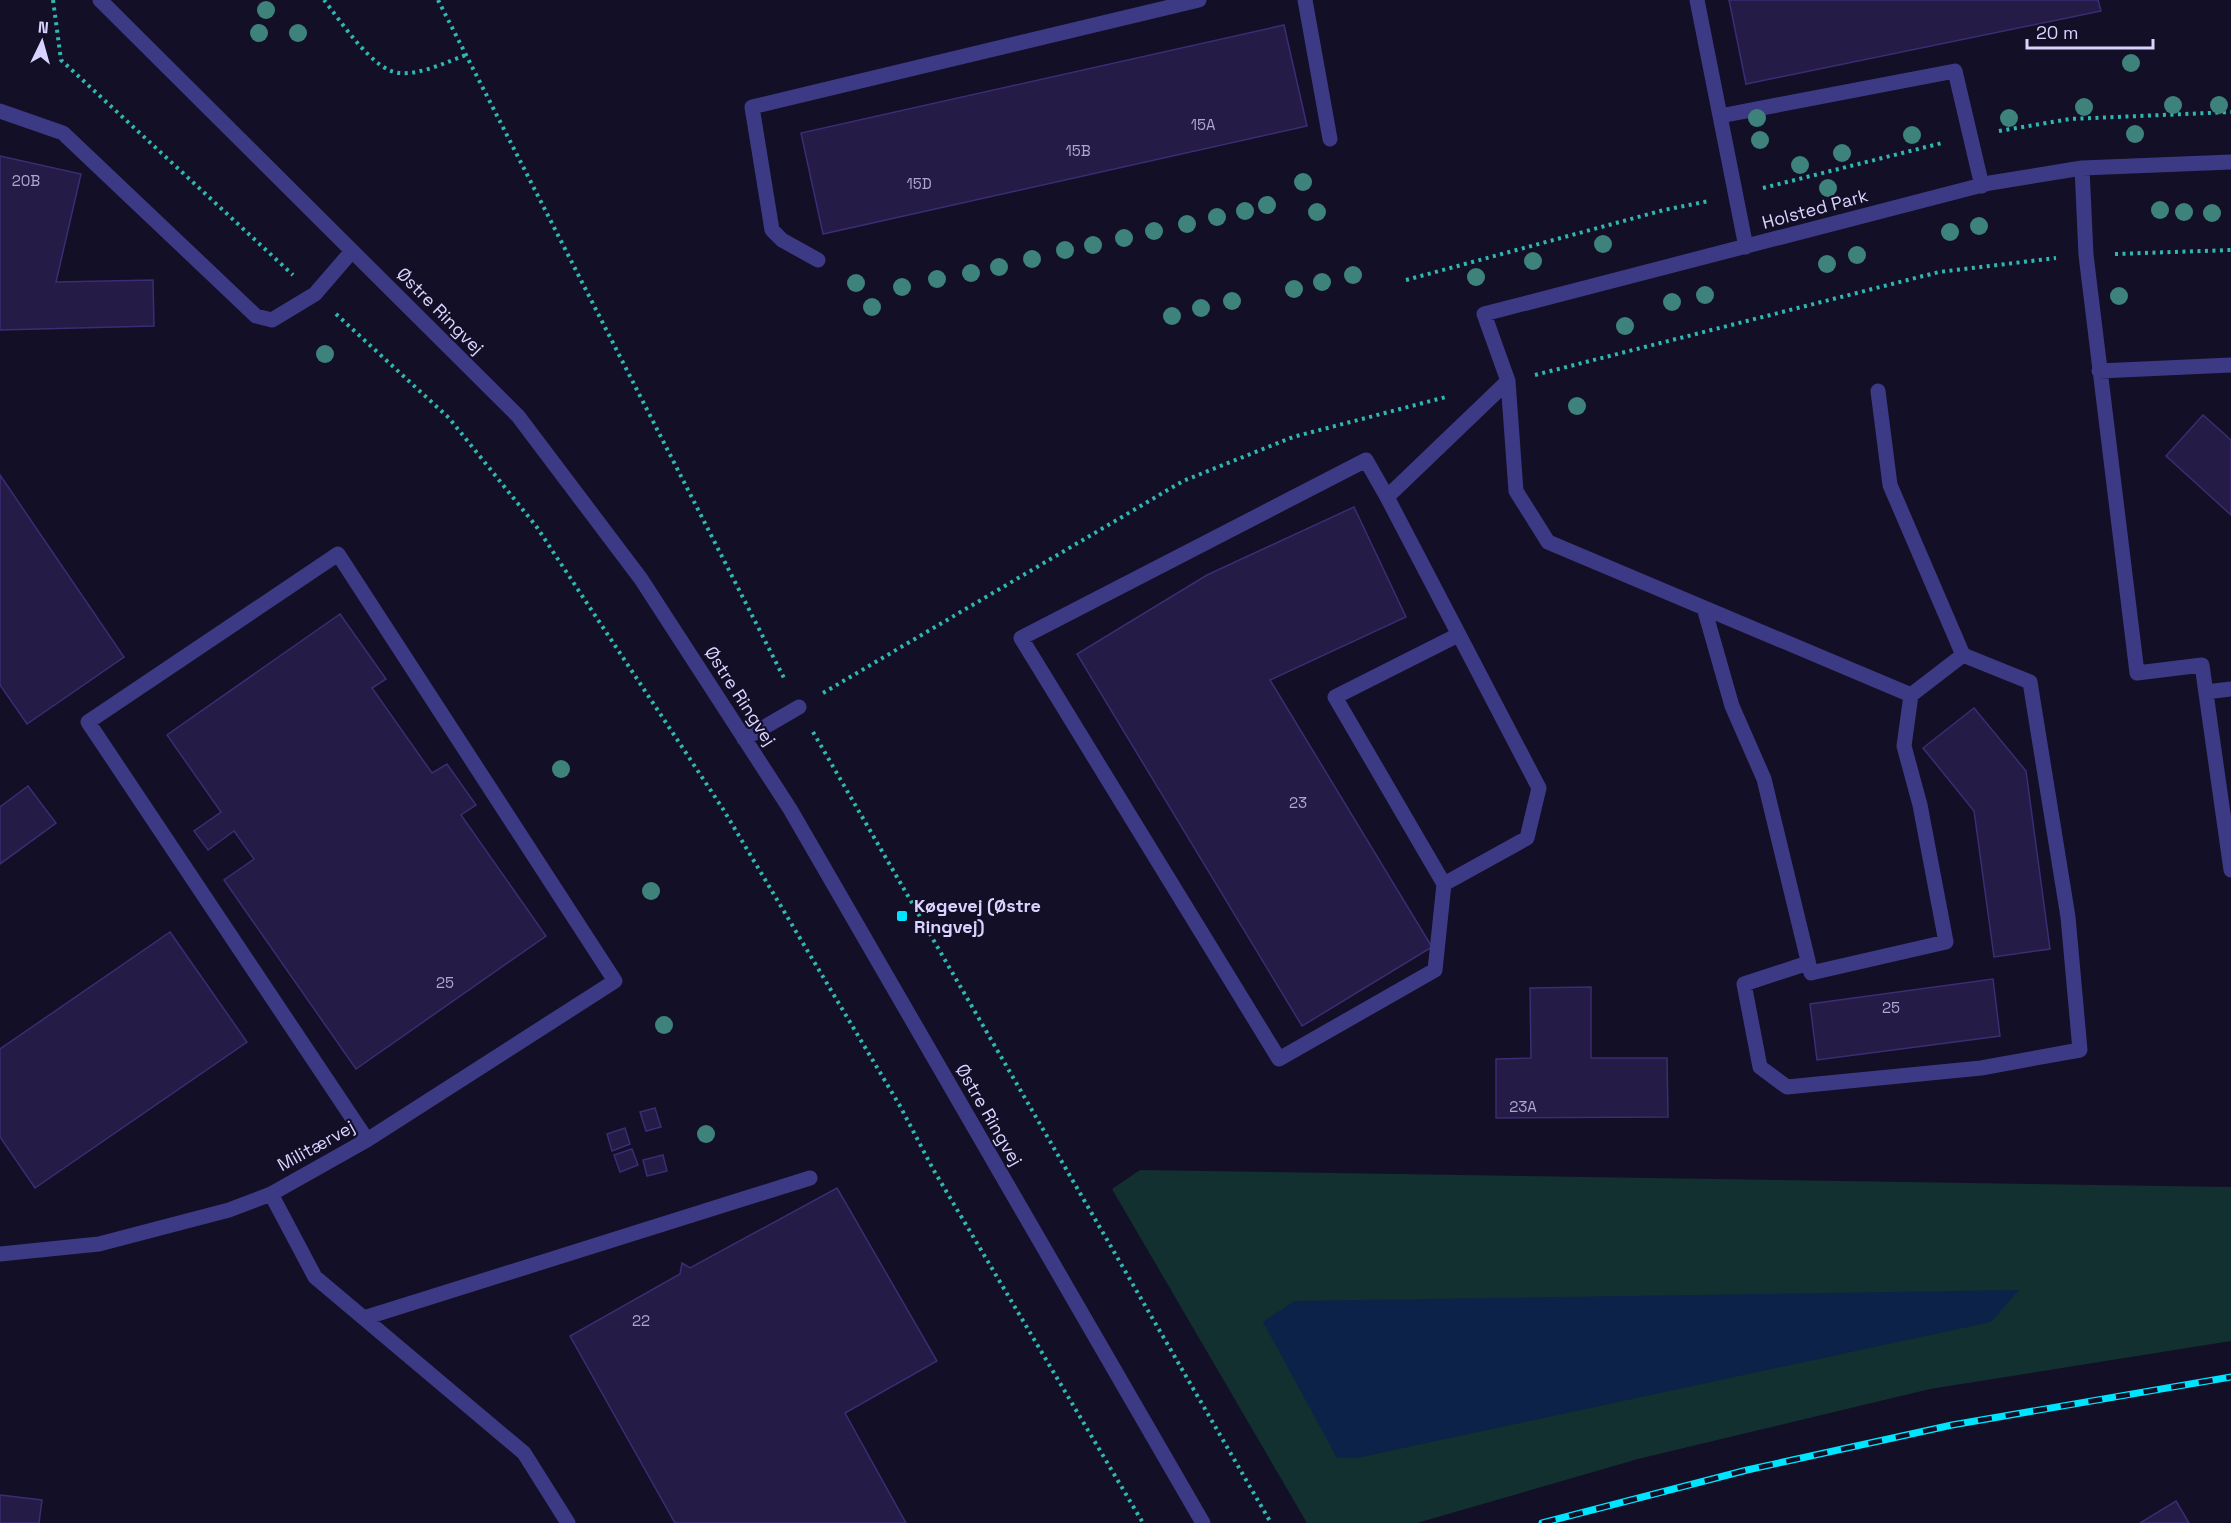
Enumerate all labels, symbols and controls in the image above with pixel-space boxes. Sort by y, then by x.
north arrow [12,12,72,72]
scale bar [2027,12,2153,50]
text: N [37,17,50,38]
text: 20 m [2036,21,2079,44]
house number: 15A [1191,115,1216,134]
house number: 15B [1065,141,1091,160]
house number: 20B [12,171,40,190]
house number: 15D [906,174,932,193]
street label: Holsted Park [1759,183,1871,234]
street label: Østre Ringvej [392,262,489,359]
street label: Østre Ringvej [700,642,781,750]
house number: 23 [1289,793,1307,812]
place label: Køgevej (Østre Ringvej) [914,894,1041,938]
marker: Køgevej (Østre Ringvej) [895,909,909,923]
house number: 25 [436,973,454,992]
house number: 25 [1882,998,1900,1017]
street label: Østre Ringvej [951,1060,1028,1170]
house number: 23A [1509,1097,1537,1116]
street label: Militærvej [273,1115,358,1176]
house number: 22 [632,1311,650,1330]

